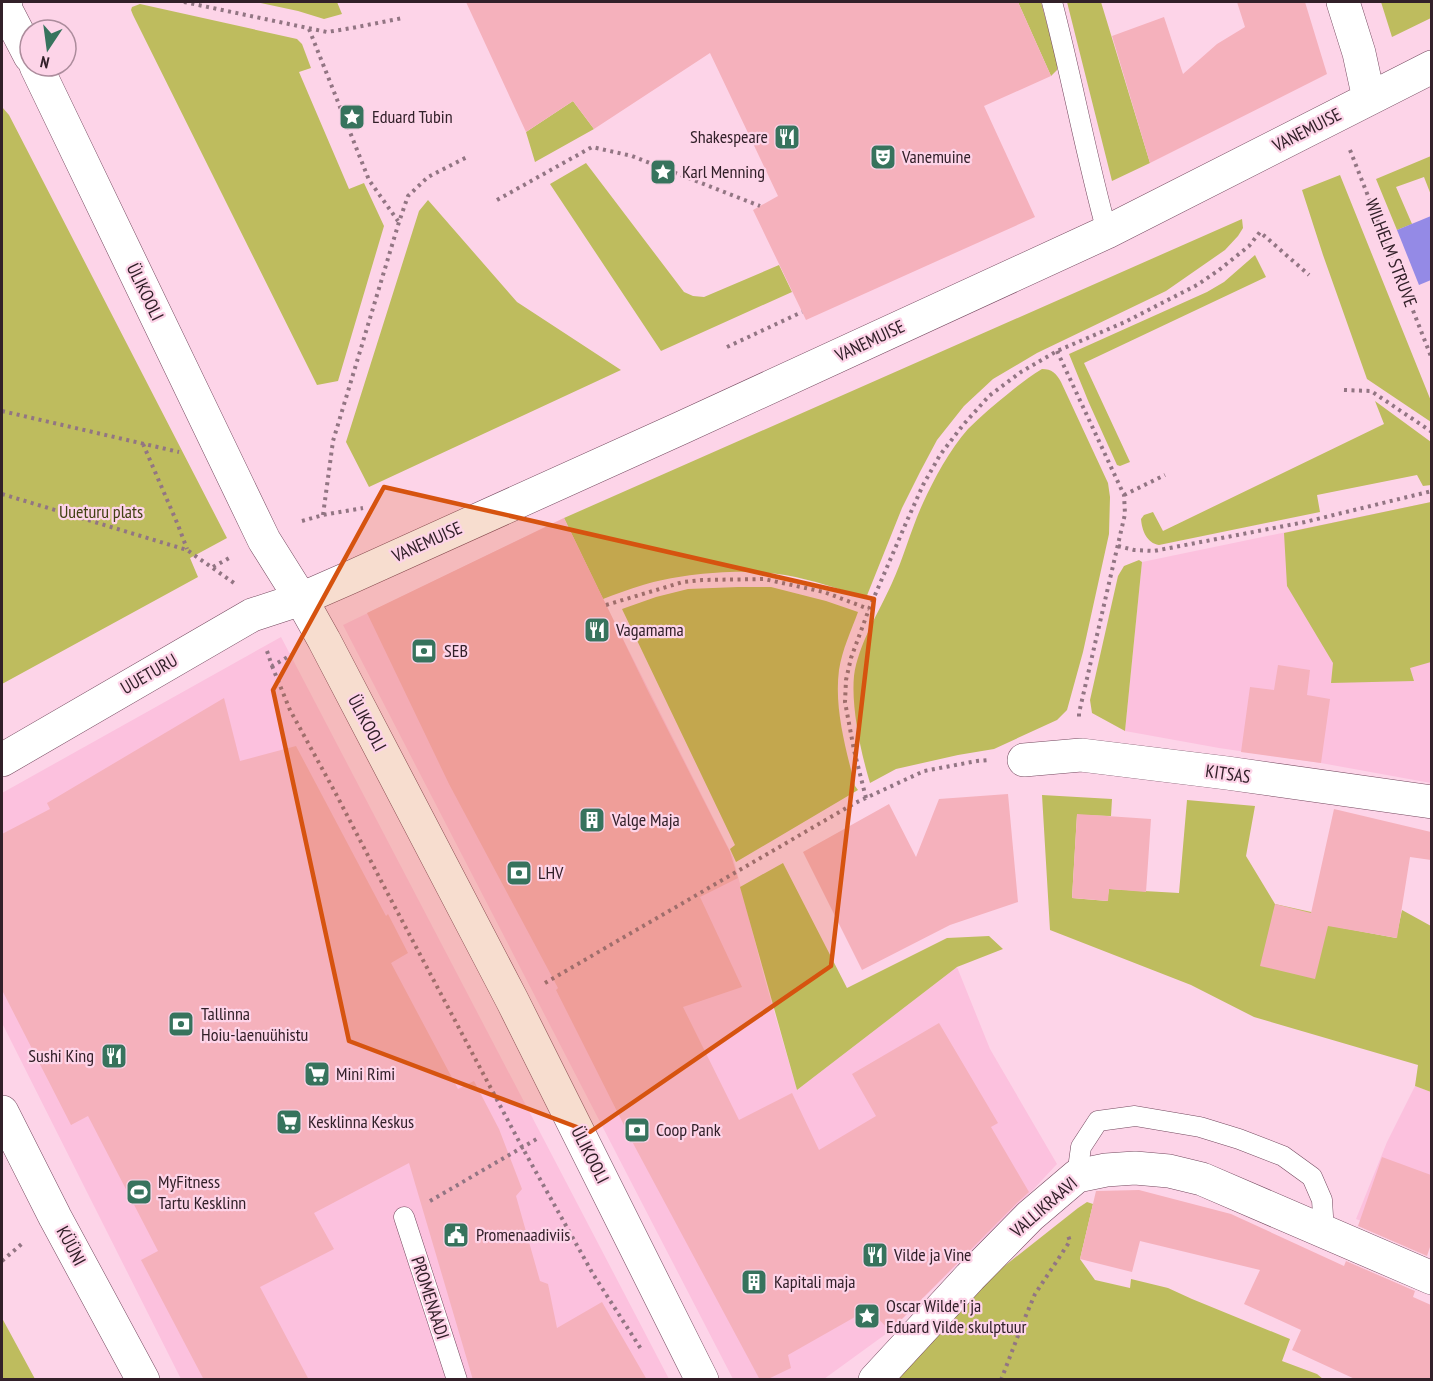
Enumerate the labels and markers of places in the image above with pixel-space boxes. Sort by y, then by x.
place icon: Eduard Tubin [337,102,367,132]
place label: Eduard Tubin [372,105,453,128]
restaurant icon: Shakespeare [772,122,802,152]
place label: Shakespeare [690,125,768,148]
theatre icon: Vanemuine [868,142,898,172]
place label: Vanemuine [901,145,971,168]
place icon: Karl Menning [648,157,678,187]
place label: Karl Menning [682,160,765,183]
restaurant icon: Vagamama [582,615,612,645]
place label: Vagamama [615,618,684,641]
bank icon: SEB [409,636,439,666]
place label: SEB [444,639,468,662]
building icon: Valge Maja [577,805,607,835]
place label: Valge Maja [611,808,680,831]
bank icon: LHV [504,858,534,888]
place label: LHV [538,861,564,884]
place label: Tallinna Hoiu-laenuühistu [201,1002,308,1046]
bank icon: Tallinna Hoiu-laenuühistu [166,1009,196,1039]
restaurant icon: Sushi King [99,1041,129,1071]
place label: Sushi King [28,1044,94,1067]
supermarket icon: Mini Rimi [302,1059,332,1089]
place label: Mini Rimi [336,1062,395,1085]
supermarket icon: Kesklinna Keskus [274,1107,304,1137]
place label: Kesklinna Keskus [308,1110,414,1133]
bank icon: Coop Pank [622,1115,652,1145]
place label: Coop Pank [656,1118,721,1141]
place label: MyFitness Tartu Kesklinn [158,1170,246,1214]
sports icon: MyFitness Tartu Kesklinn [124,1177,154,1207]
public building icon: Promenaadiviis [441,1220,471,1250]
place label: Promenaadiviis [476,1223,570,1246]
restaurant icon: Vilde ja Vine [860,1240,890,1270]
place label: Vilde ja Vine [893,1243,972,1266]
building icon: Kapitali maja [739,1267,769,1297]
place label: Kapitali maja [774,1270,856,1293]
place label: Oscar Wilde'i ja Eduard Vilde skulptuur [886,1294,1027,1338]
place icon: Oscar Wilde'i ja Eduard Vilde skulptuur [852,1301,882,1331]

